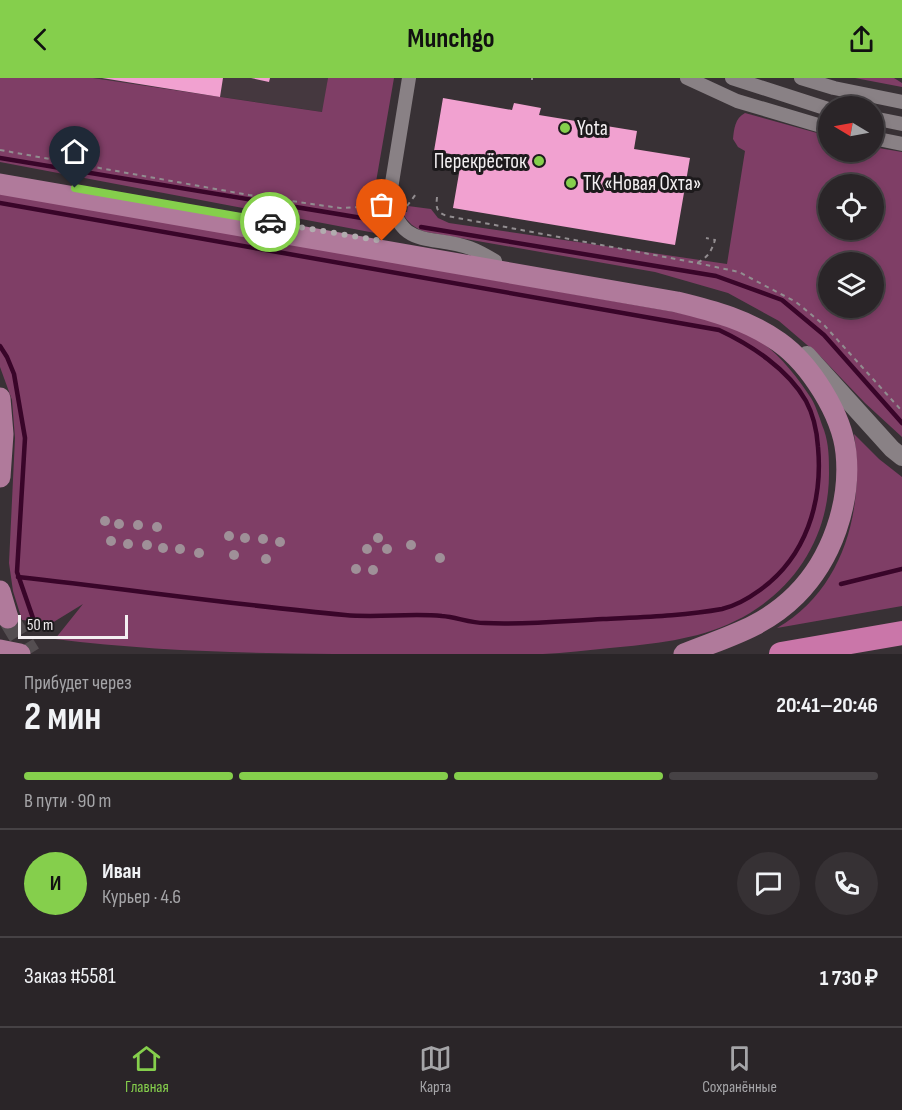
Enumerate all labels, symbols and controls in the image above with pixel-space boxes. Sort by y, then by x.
icon: back [24,23,57,56]
text: Munchgo [407,23,495,55]
icon: share [845,23,878,56]
north arrow [818,96,884,162]
map controls [818,96,884,318]
place label: Yota [577,116,608,141]
marker: Yota [558,121,572,135]
pin [49,126,100,188]
icon: home [58,135,91,168]
place label: Перекрёсток [434,149,527,174]
marker: Перекрёсток [532,154,546,168]
place label: ТК «Новая Охта» [583,171,701,196]
button: locate [818,174,884,240]
marker: ТК «Новая Охта» [564,176,578,190]
pin [356,179,407,241]
icon: bag [365,188,398,221]
courier [240,192,300,252]
icon: car [254,206,287,239]
button: layers [818,252,884,318]
scale bar [18,612,128,640]
text: 50 m [27,616,53,635]
text: Прибудет через [24,671,132,695]
text: 20:41–20:46 [776,692,878,719]
text: 2 мин [24,694,101,741]
text: В пути · 90 m [24,789,111,813]
button: chat [737,852,800,915]
button: phone [815,852,878,915]
text: Иван [102,858,141,885]
text: И [50,870,61,897]
text: Курьер · 4.6 [102,885,181,909]
text: Заказ #5581 [24,963,116,990]
text: 1 730 ₽ [820,965,878,992]
tab: Главная [125,1042,169,1097]
tab: Карта [419,1042,452,1097]
tab: Сохранённые [702,1042,777,1097]

